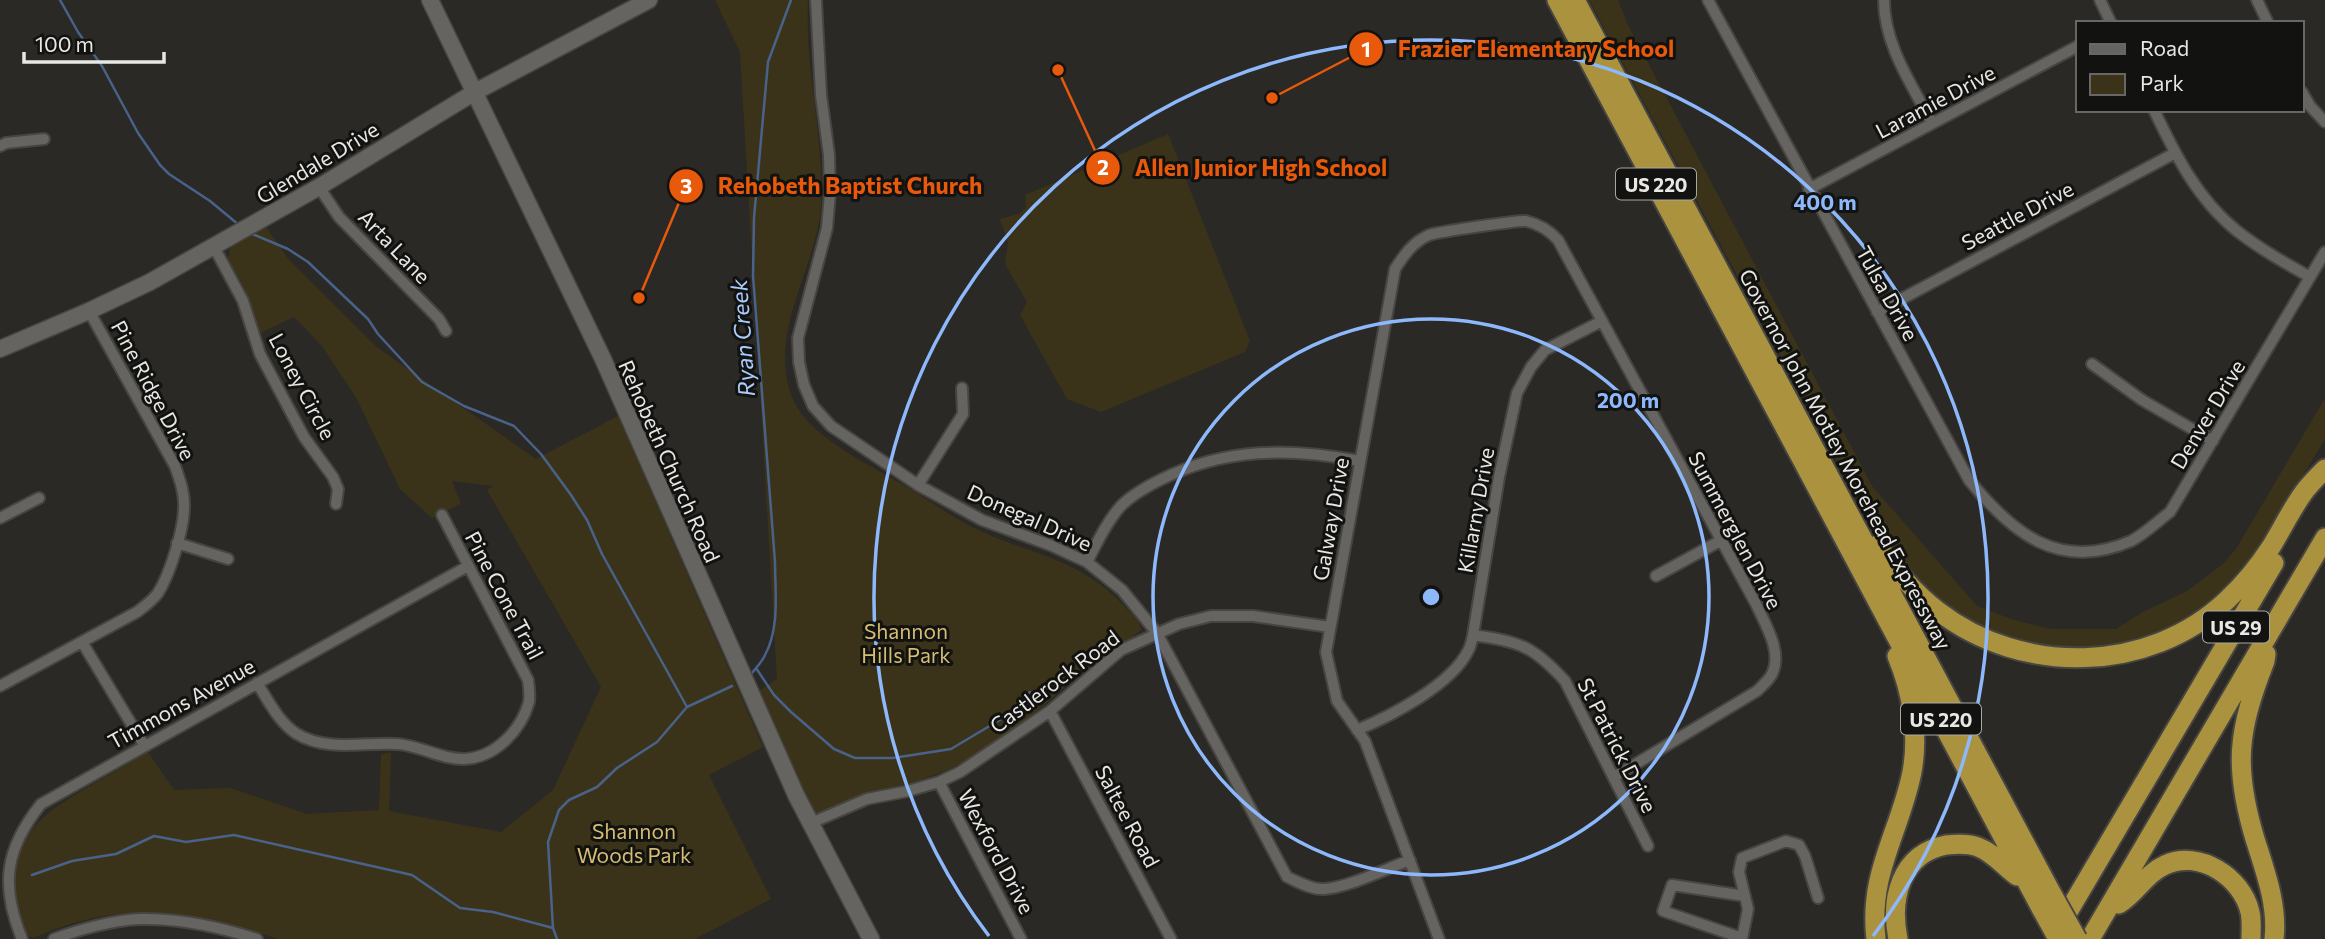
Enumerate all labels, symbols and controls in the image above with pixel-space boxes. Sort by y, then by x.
scale bar [24,21,164,65]
legend [2076,21,2304,112]
callout: Frazier Elementary School [1349,27,1689,71]
text: 100 m [35,31,94,56]
text: Frazier Elementary School [1398,34,1674,62]
text: Road [2140,35,2189,60]
text: 1 [1361,36,1371,61]
street label: Laramie Drive [1871,59,1999,143]
text: Park [2140,70,2184,95]
street label: Glendale Drive [251,116,383,208]
callout: Allen Junior High School [1085,146,1401,190]
text: Allen Junior High School [1135,153,1387,181]
text: 2 [1097,154,1109,179]
callout: Rehobeth Baptist Church [668,164,996,208]
road number: US 220 [1616,168,1696,200]
text: Rehobeth Baptist Church [718,171,982,199]
text: 3 [680,173,692,198]
street label: Seattle Drive [1957,175,2077,255]
text: 400 m [1793,189,1857,214]
street label: Arta Lane [354,204,436,288]
street label: Tulsa Drive [1852,241,1924,345]
street label: Governor John Motley Morehead Expressway [1735,264,1957,654]
water label: Ryan Creek [724,278,760,398]
street label: Pine Ridge Drive [107,316,201,464]
street label: Loney Circle [265,329,341,443]
street label: Denver Drive [2165,355,2249,473]
street label: Rehobeth Church Road [614,356,726,566]
text: 200 m [1597,387,1659,412]
street label: Killarny Drive [1452,445,1498,575]
street label: Summerglen Drive [1684,447,1788,613]
street label: Galway Drive [1307,455,1353,583]
street label: Donegal Drive [964,478,1096,556]
street label: Pine Cone Trail [461,527,549,663]
centre of rings [1419,585,1443,609]
road number: US 29 [2203,612,2269,642]
park label: Shannon Hills Park [861,618,951,667]
street label: Castlerock Road [984,624,1124,738]
street label: Timmons Avenue [103,652,259,754]
street label: St Patrick Drive [1573,673,1663,817]
road number: US 220 [1901,704,1981,734]
street label: Saltee Road [1091,761,1165,871]
street label: Wexford Drive [954,784,1040,918]
park label: Shannon Woods Park [577,818,691,867]

